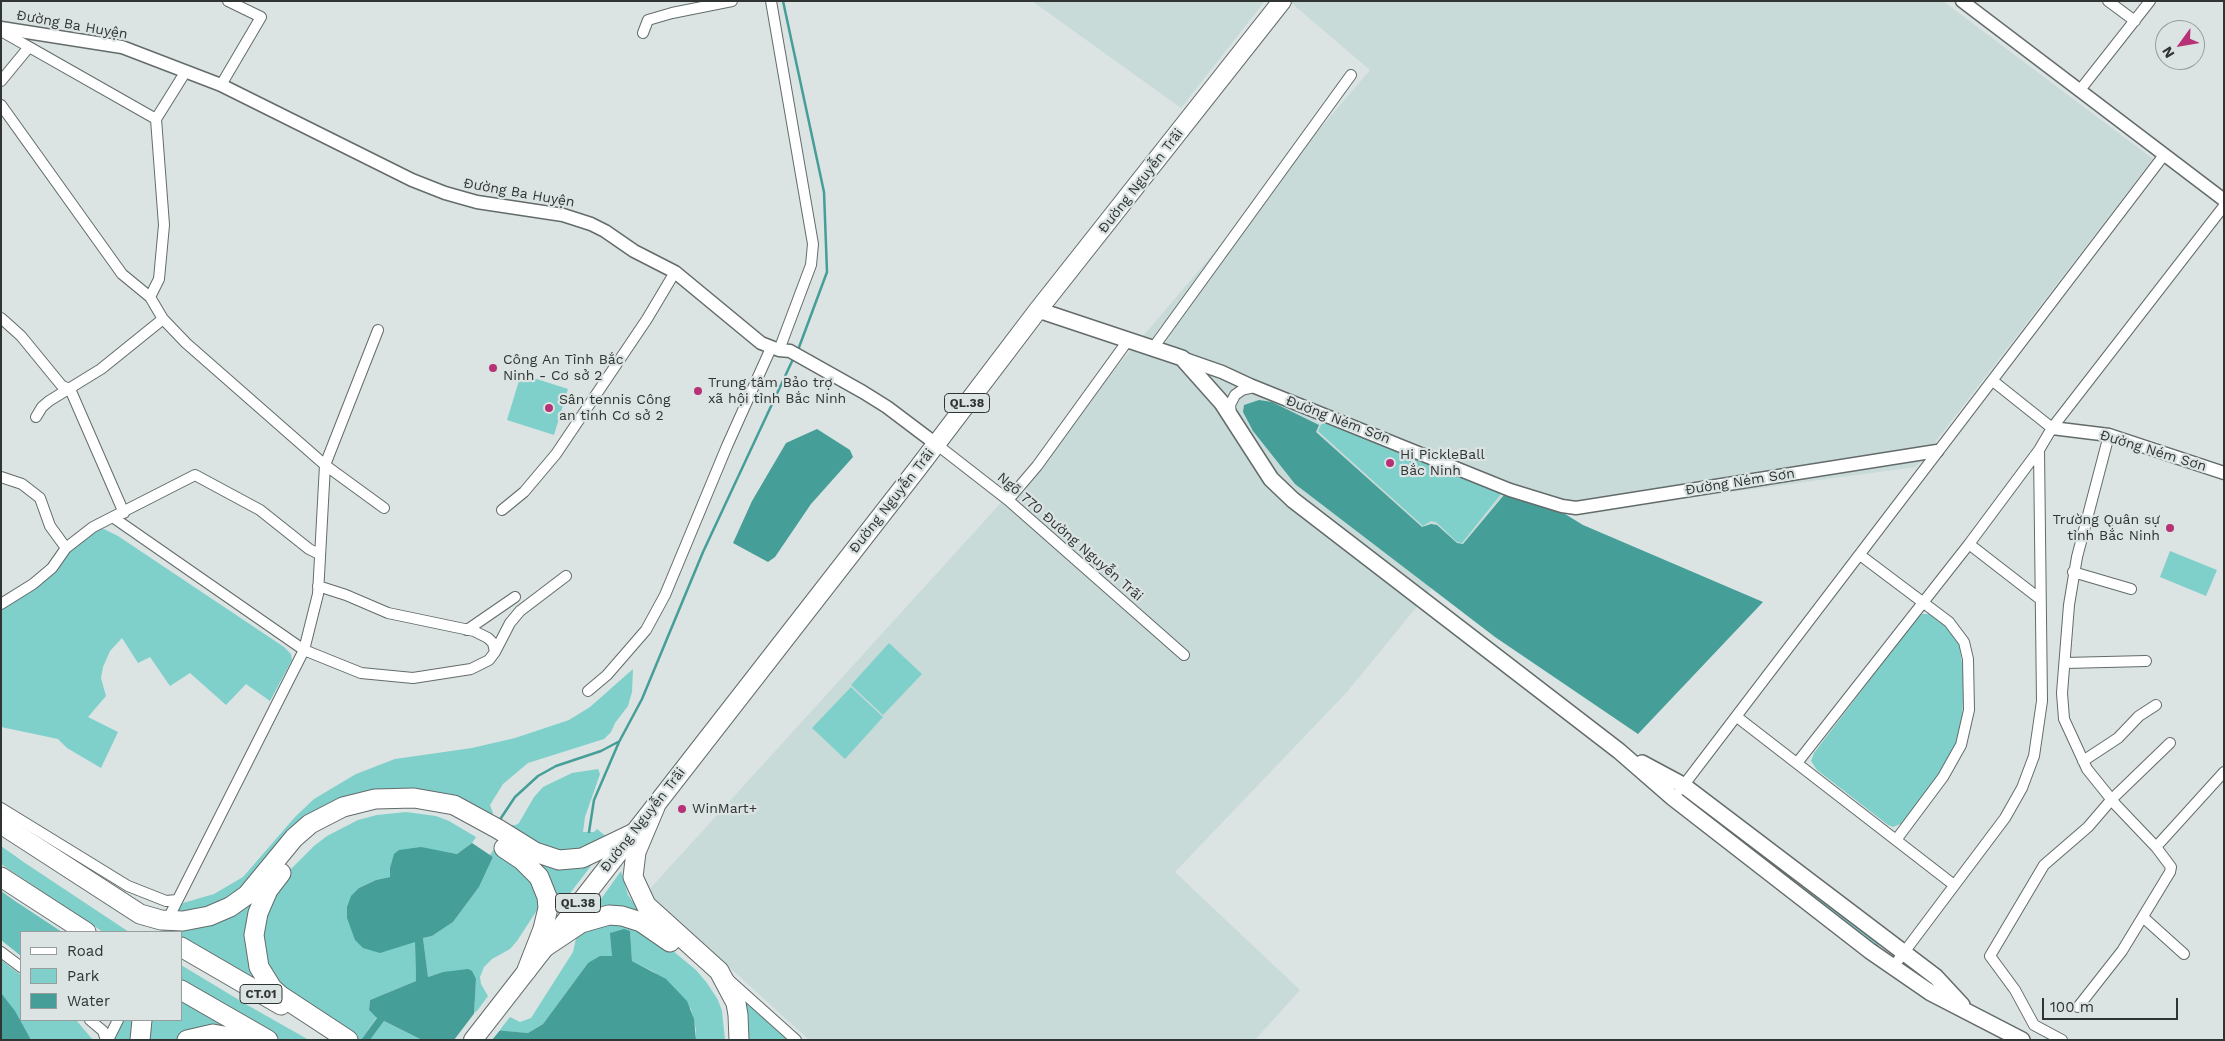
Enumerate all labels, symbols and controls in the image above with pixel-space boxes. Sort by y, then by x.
street label: Đường Ba Huyện [15,7,129,43]
north arrow [2155,20,2205,70]
text: N [2159,44,2178,61]
street label: Đường Nguyễn Trãi [1095,125,1187,237]
street label: Đường Ba Huyện [462,175,576,211]
place label: Công An Tỉnh Bắc Ninh - Cơ sở 2 [503,352,624,384]
marker: Công An Tỉnh Bắc Ninh - Cơ sở 2 [487,362,499,374]
place label: Trung tâm Bảo trợ xã hội tỉnh Bắc Ninh [708,375,846,408]
marker: Trung tâm Bảo trợ xã hội tỉnh Bắc Ninh [692,385,704,397]
place label: Sân tennis Công an tỉnh Cơ sở 2 [559,392,670,424]
street label: Đường Ném Sơn [1283,392,1393,448]
road number: QL.38 [944,393,990,412]
marker: Sân tennis Công an tỉnh Cơ sở 2 [543,402,555,414]
street label: Đường Ném Sơn [2098,427,2208,475]
street label: Đường Nguyễn Trãi [846,445,938,557]
place label: Hi PickleBall Bắc Ninh [1400,447,1485,480]
marker: Hi PickleBall Bắc Ninh [1384,457,1396,469]
street label: Đường Ném Sơn [1684,465,1796,499]
street label: Ngõ 770 Đường Nguyễn Trãi [994,469,1146,605]
place label: Trường Quân sự tỉnh Bắc Ninh [2052,512,2160,544]
marker: Trường Quân sự tỉnh Bắc Ninh [2164,522,2176,534]
street label: Đường Nguyễn Trãi [597,764,689,876]
place label: WinMart+ [692,801,757,817]
marker: WinMart+ [676,803,688,815]
road number: QL.38 [556,894,600,912]
legend [20,931,182,1021]
text: Road [67,942,104,960]
text: Park [67,967,99,985]
road number: CT.01 [240,984,282,1004]
scale bar [2045,988,2181,1020]
text: Water [67,992,110,1010]
text: 100 m [2050,998,2094,1016]

